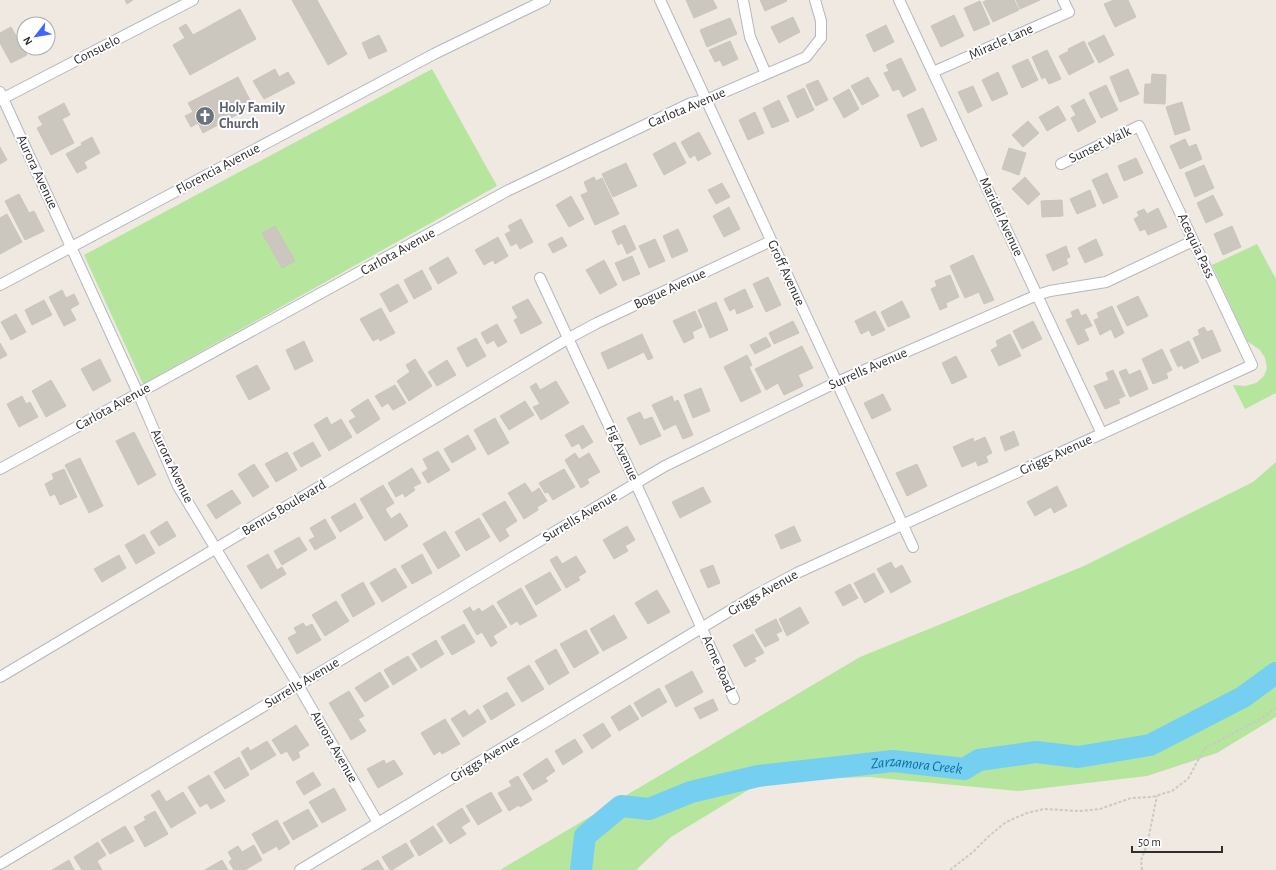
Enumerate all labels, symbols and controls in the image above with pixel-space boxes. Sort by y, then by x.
north arrow [16,16,56,56]
street label: Miracle Lane [967,22,1035,62]
street label: Consuelo [72,32,123,68]
text: N [21,35,35,47]
street label: Carlota Avenue [646,85,728,131]
place label: Holy Family Church [219,101,286,131]
church icon: Holy Family Church [194,105,216,127]
street label: Sunset Walk [1067,124,1134,166]
street label: Aurora Avenue [14,133,60,211]
street label: Florencia Avenue [174,141,262,197]
street label: Maridel Avenue [977,175,1025,259]
street label: Acequia Pass [1175,211,1217,281]
street label: Carlota Avenue [359,226,437,278]
street label: Groff Avenue [765,238,807,308]
street label: Bogue Avenue [632,266,708,312]
street label: Surrells Avenue [827,345,909,393]
street label: Carlota Avenue [74,381,152,433]
street label: Fig Avenue [603,423,641,483]
street label: Aurora Avenue [148,427,196,505]
street label: Griggs Avenue [1018,432,1094,478]
street label: Benrus Boulevard [240,477,328,539]
street label: Surrells Avenue [540,489,620,545]
street label: Griggs Avenue [726,567,800,619]
street label: Acme Road [699,633,737,695]
street label: Surrells Avenue [262,655,342,711]
street label: Aurora Avenue [308,709,360,785]
street label: Griggs Avenue [448,733,522,785]
water label: Zarzamora Creek [870,753,963,776]
scale bar [1132,828,1222,854]
text: 50 m [1138,836,1161,848]

